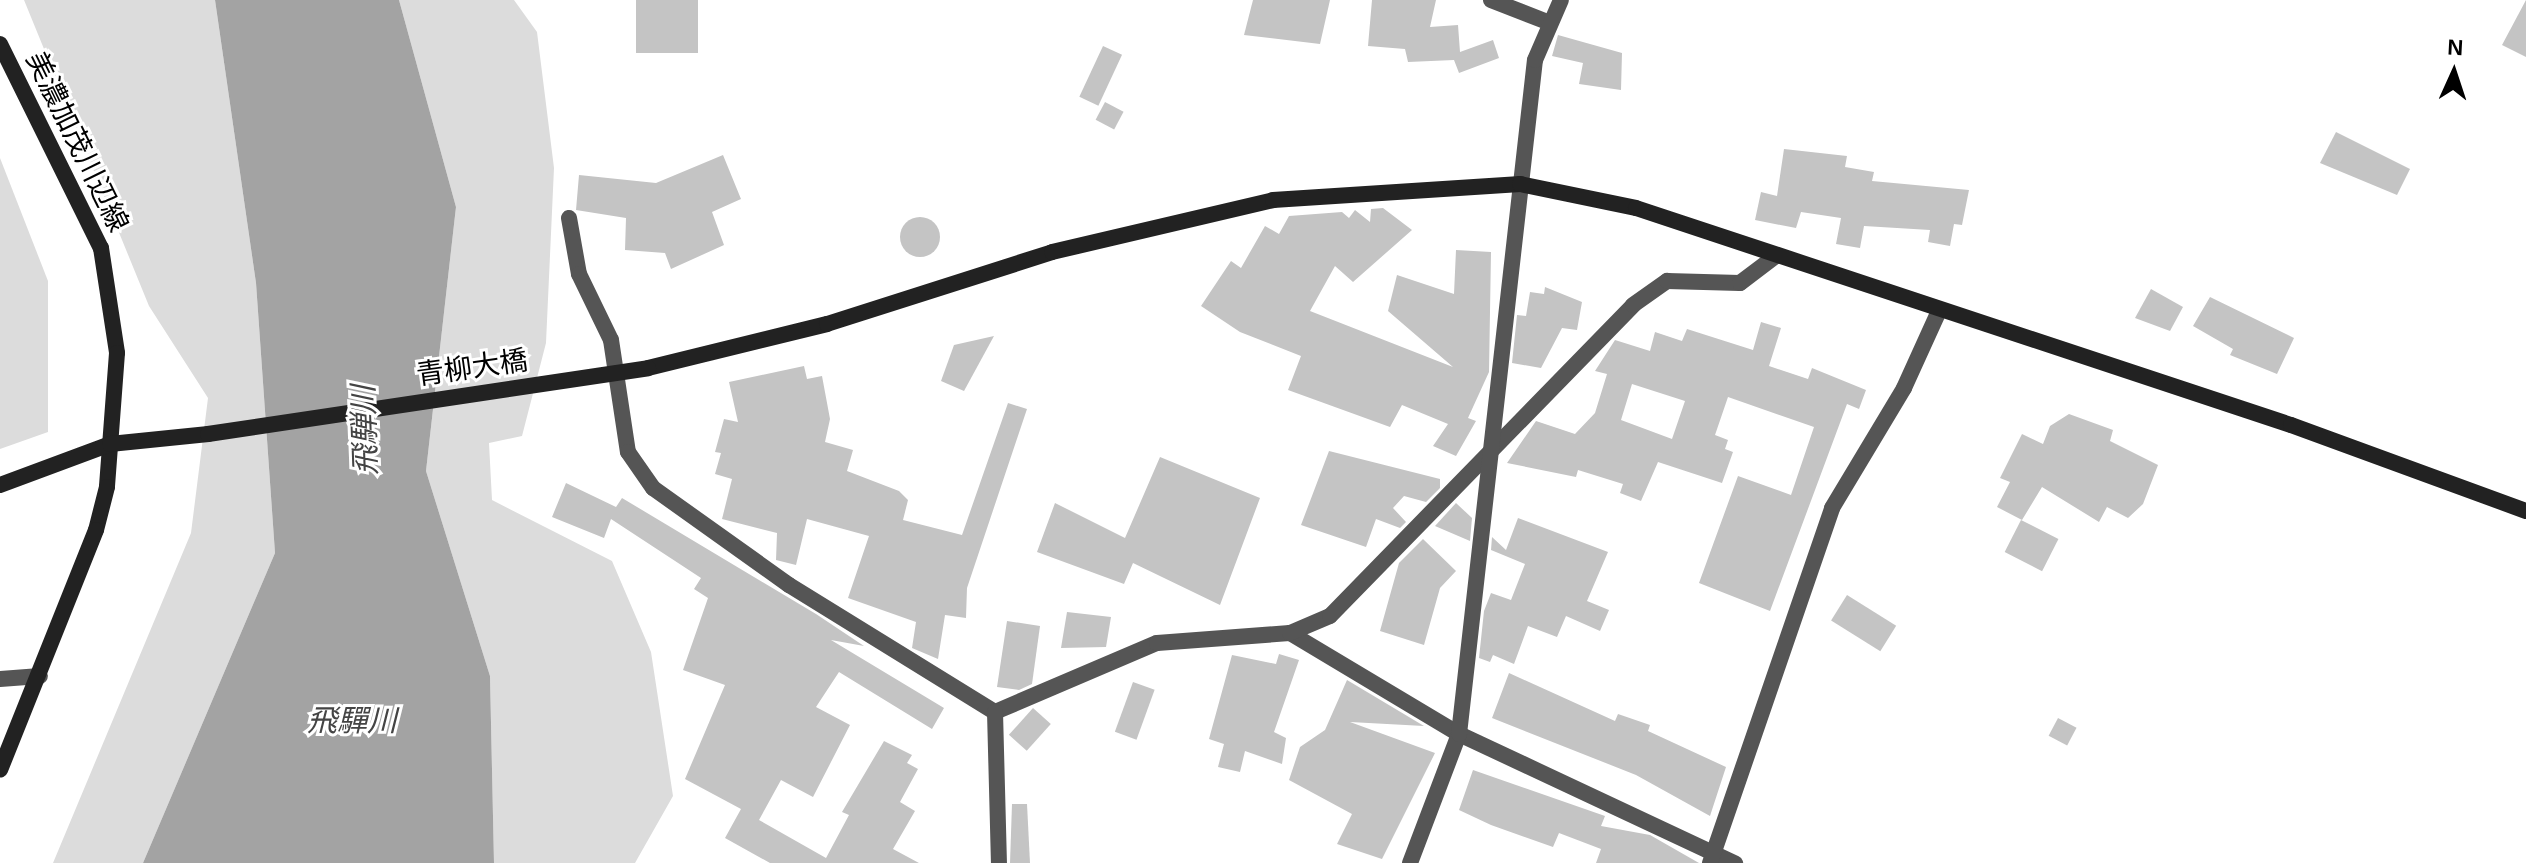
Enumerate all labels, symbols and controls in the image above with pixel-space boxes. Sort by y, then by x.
north arrow [2414,32,2494,112]
text: N [2447,35,2464,60]
street label: 美濃加茂川辺線 [19,47,135,237]
street label: 青柳大橋 [414,344,530,392]
water label: 飛騨川 [345,384,385,476]
water label: 飛驒川 [307,703,397,739]

